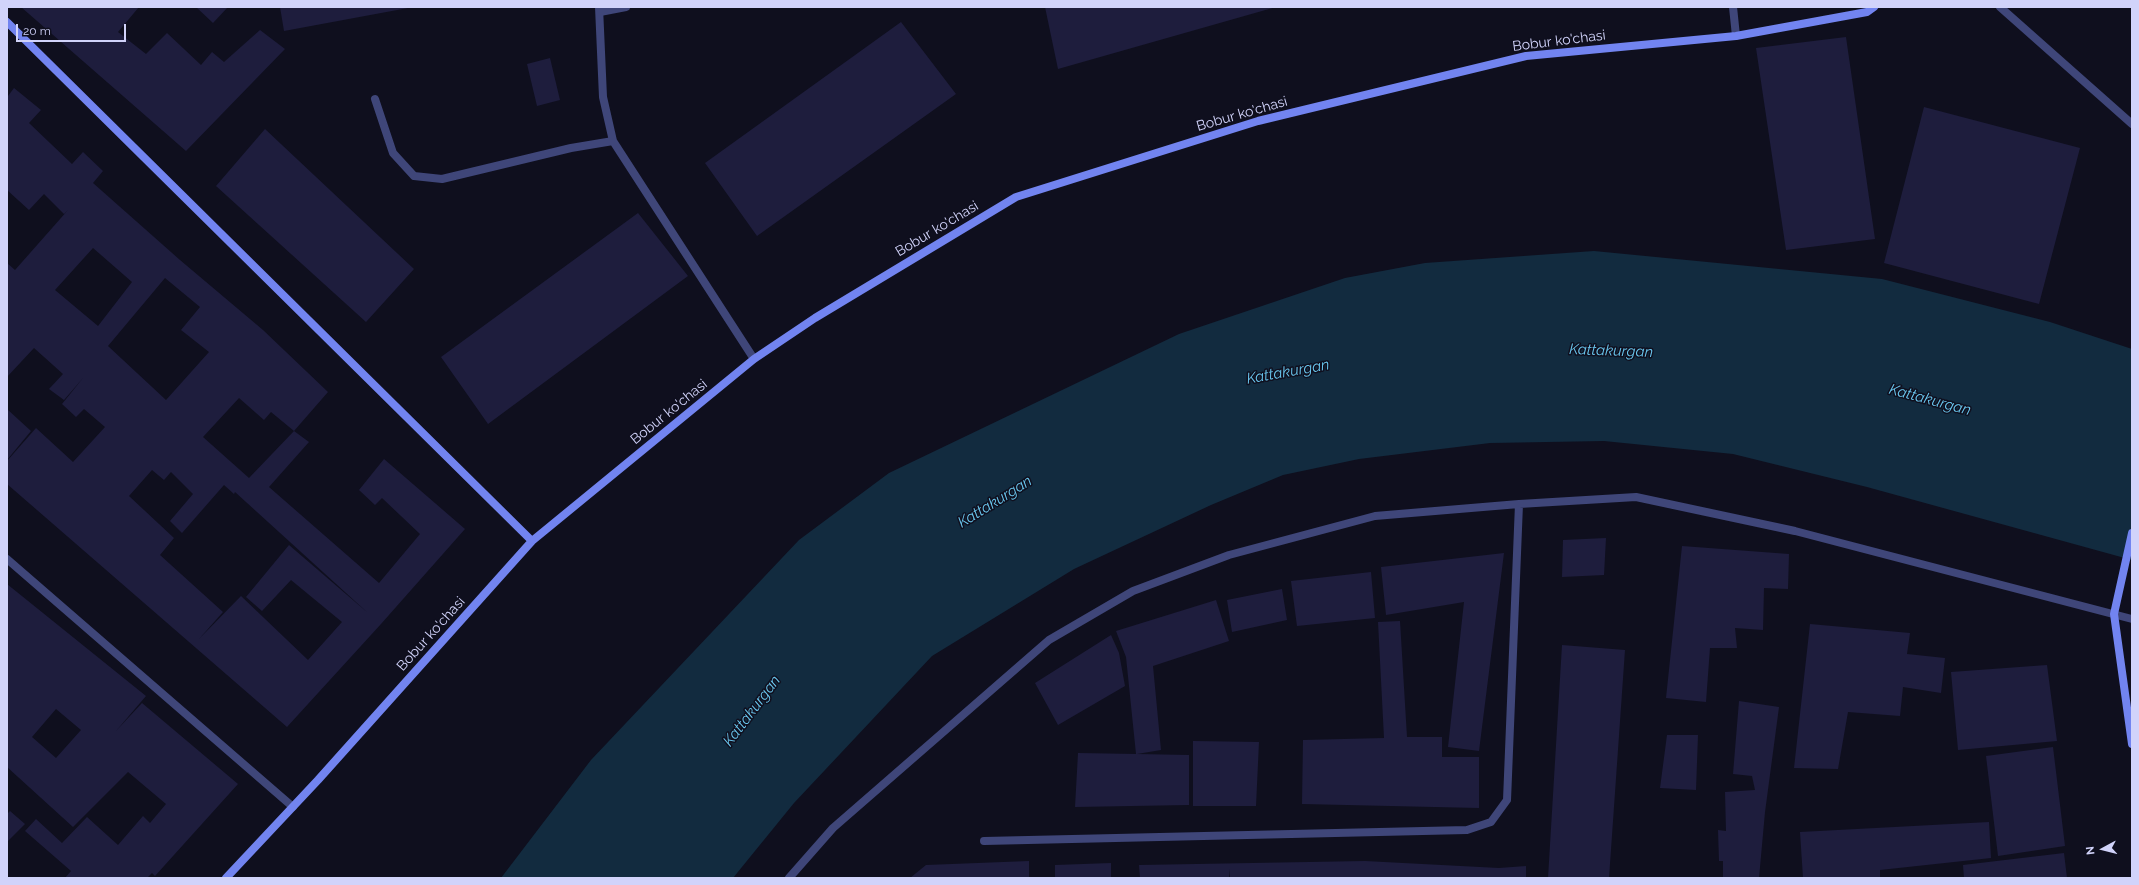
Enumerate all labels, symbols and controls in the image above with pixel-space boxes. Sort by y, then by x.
scale bar [18,16,128,42]
text: 20 m [23,24,51,38]
street label: Bobur ko'chasi [1511,27,1607,55]
street label: Bobur ko'chasi [1195,93,1289,135]
street label: Bobur ko'chasi [892,198,982,260]
water label: Kattakurgan [1569,341,1653,361]
water label: Kattakurgan [1245,356,1331,388]
street label: Bobur ko'chasi [627,376,711,448]
water label: Kattakurgan [1887,380,1973,420]
water label: Kattakurgan [955,472,1035,532]
street label: Bobur ko'chasi [393,594,469,674]
water label: Kattakurgan [720,672,784,750]
north arrow [2083,829,2123,869]
text: N [2084,846,2098,855]

